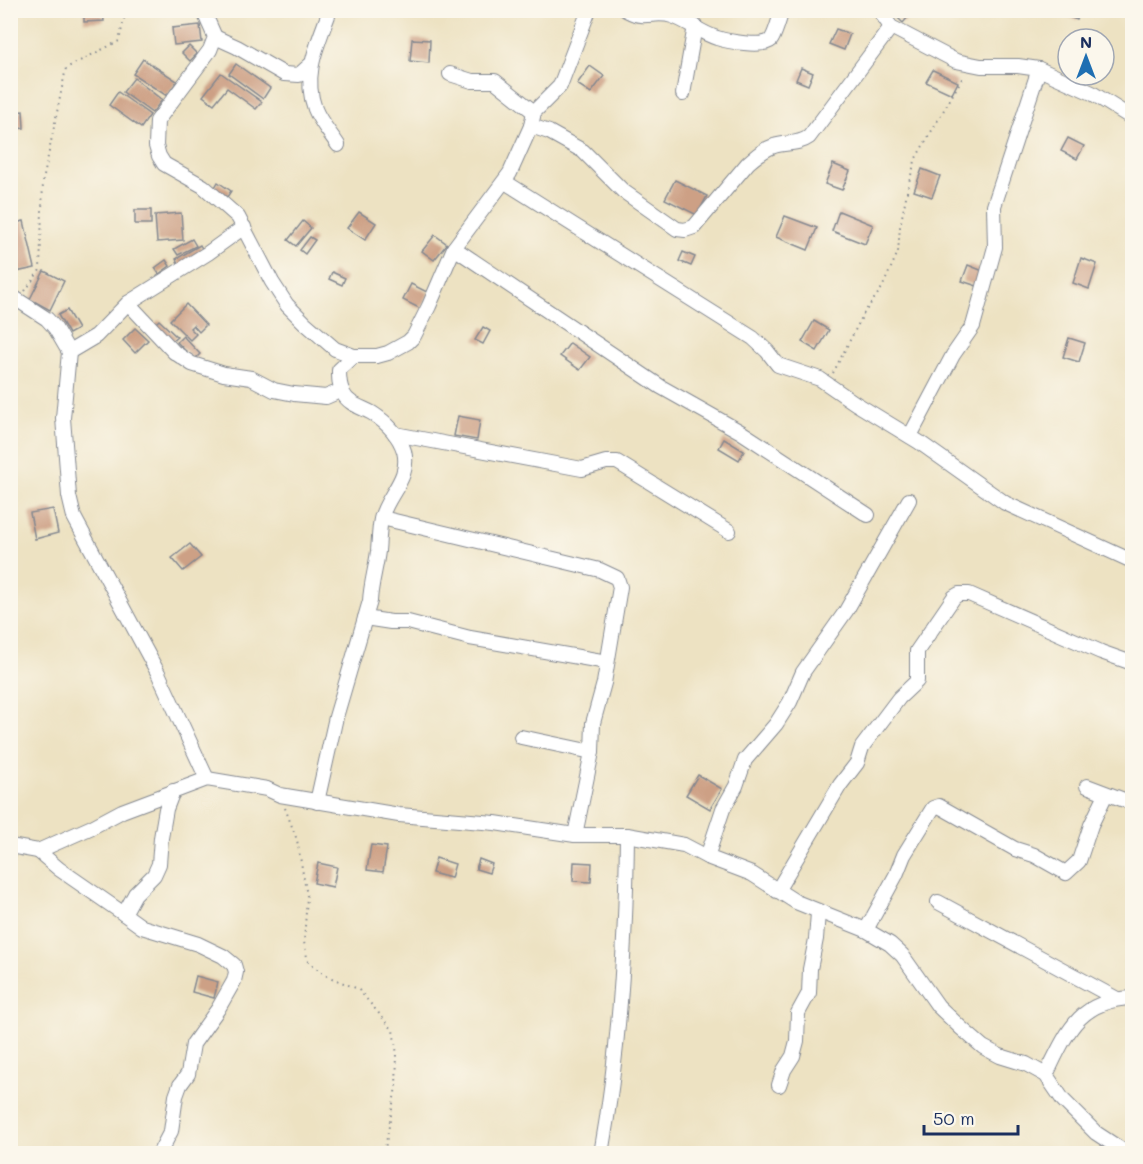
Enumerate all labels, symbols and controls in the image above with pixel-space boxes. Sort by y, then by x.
north arrow [1056,27,1116,87]
text: N [1080,31,1092,52]
scale bar [924,1098,1018,1136]
text: 50 m [933,1106,975,1130]

